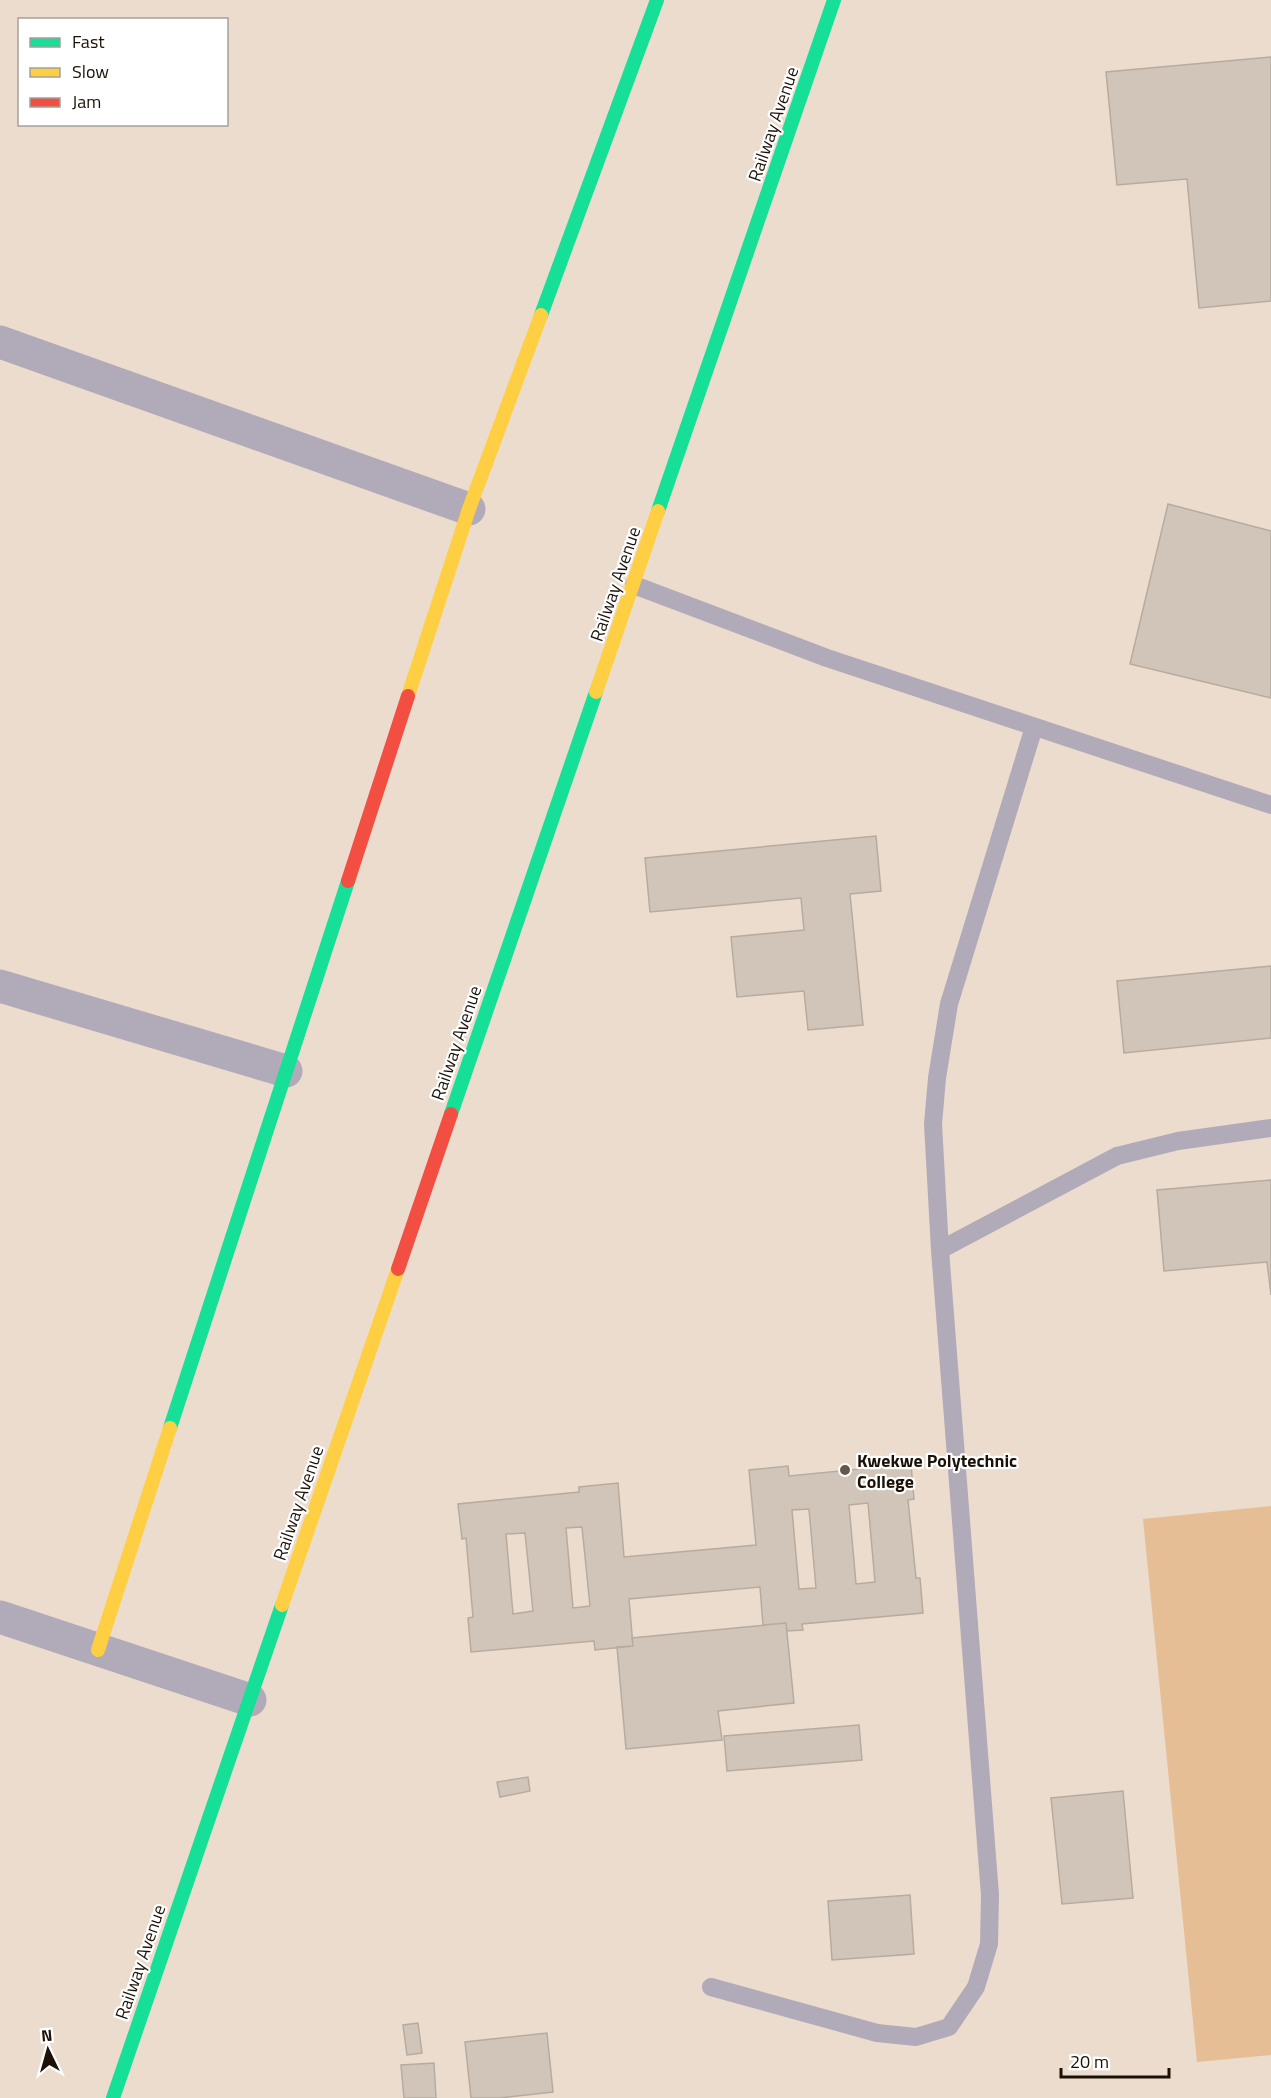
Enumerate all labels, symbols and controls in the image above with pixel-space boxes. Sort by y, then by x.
legend [18,18,228,126]
text: Fast [72,28,105,55]
text: Slow [72,58,109,85]
street label: Railway Avenue [741,63,805,185]
text: Jam [72,88,101,115]
street label: Railway Avenue [583,523,647,645]
street label: Railway Avenue [424,982,488,1104]
street label: Railway Avenue [266,1442,330,1564]
place label: Kwekwe Polytechnic College [857,1447,1017,1495]
marker: Kwekwe Polytechnic College [838,1463,852,1477]
street label: Railway Avenue [108,1901,172,2023]
north arrow [18,2020,78,2080]
text: N [40,2023,53,2047]
scale bar [1061,2041,1169,2079]
text: 20 m [1070,2048,1109,2075]

